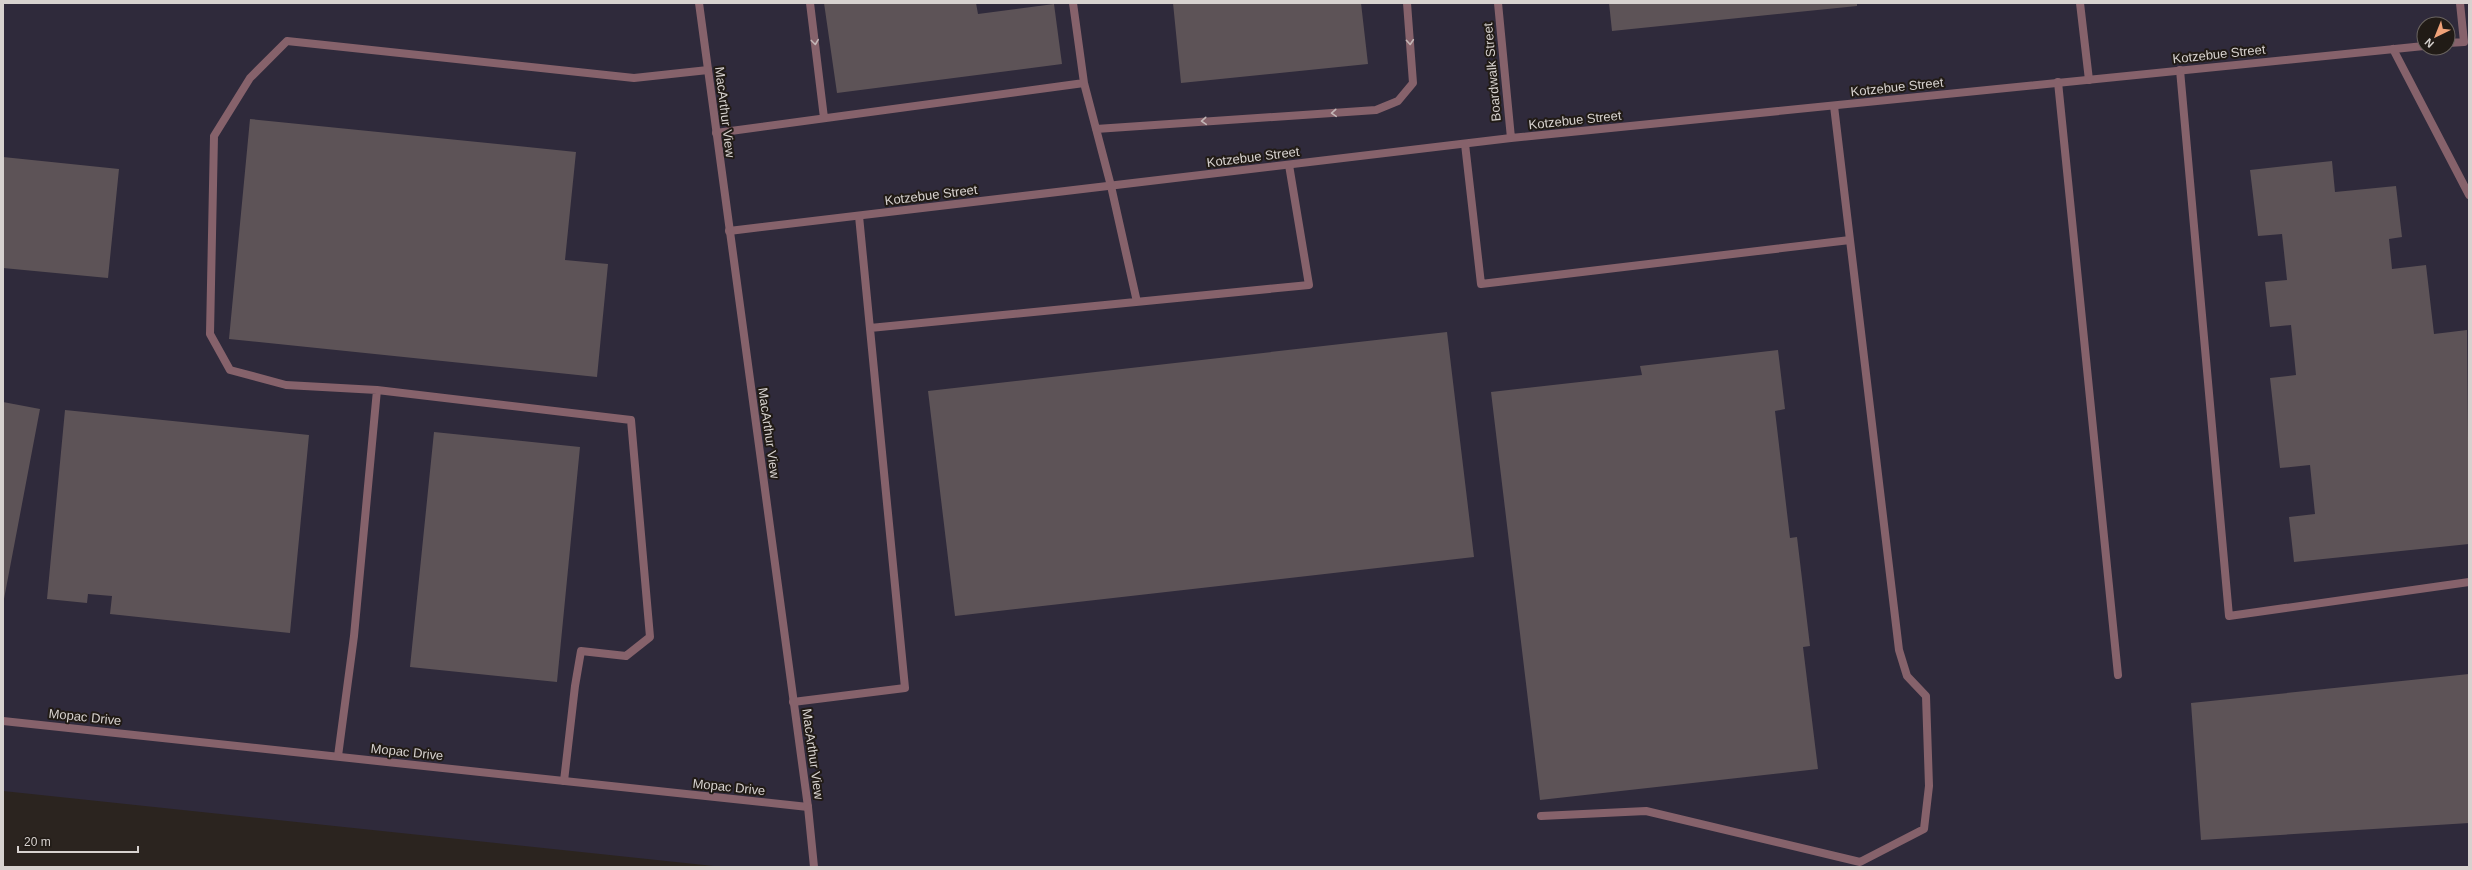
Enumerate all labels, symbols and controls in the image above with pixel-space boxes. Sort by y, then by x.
north arrow [2416,16,2456,56]
street label: Boardwalk Street [1480,22,1504,122]
text: N [2422,36,2436,50]
one-way arrow [810,39,819,45]
one-way arrow [1405,39,1414,45]
street label: Kotzebue Street [2172,42,2267,66]
street label: MacArthur View [712,66,738,159]
street label: Kotzebue Street [1850,75,1945,99]
one-way arrow [1331,108,1337,117]
street label: Kotzebue Street [1528,108,1623,132]
one-way arrow [1201,117,1207,126]
street label: Kotzebue Street [1206,144,1301,170]
street label: Kotzebue Street [884,182,979,208]
street label: MacArthur View [755,387,783,480]
street label: Mopac Drive [48,706,122,728]
street label: MacArthur View [799,708,827,801]
street label: Mopac Drive [370,741,444,763]
street label: Mopac Drive [692,776,766,798]
scale bar [18,828,138,854]
text: 20 m [24,835,51,849]

